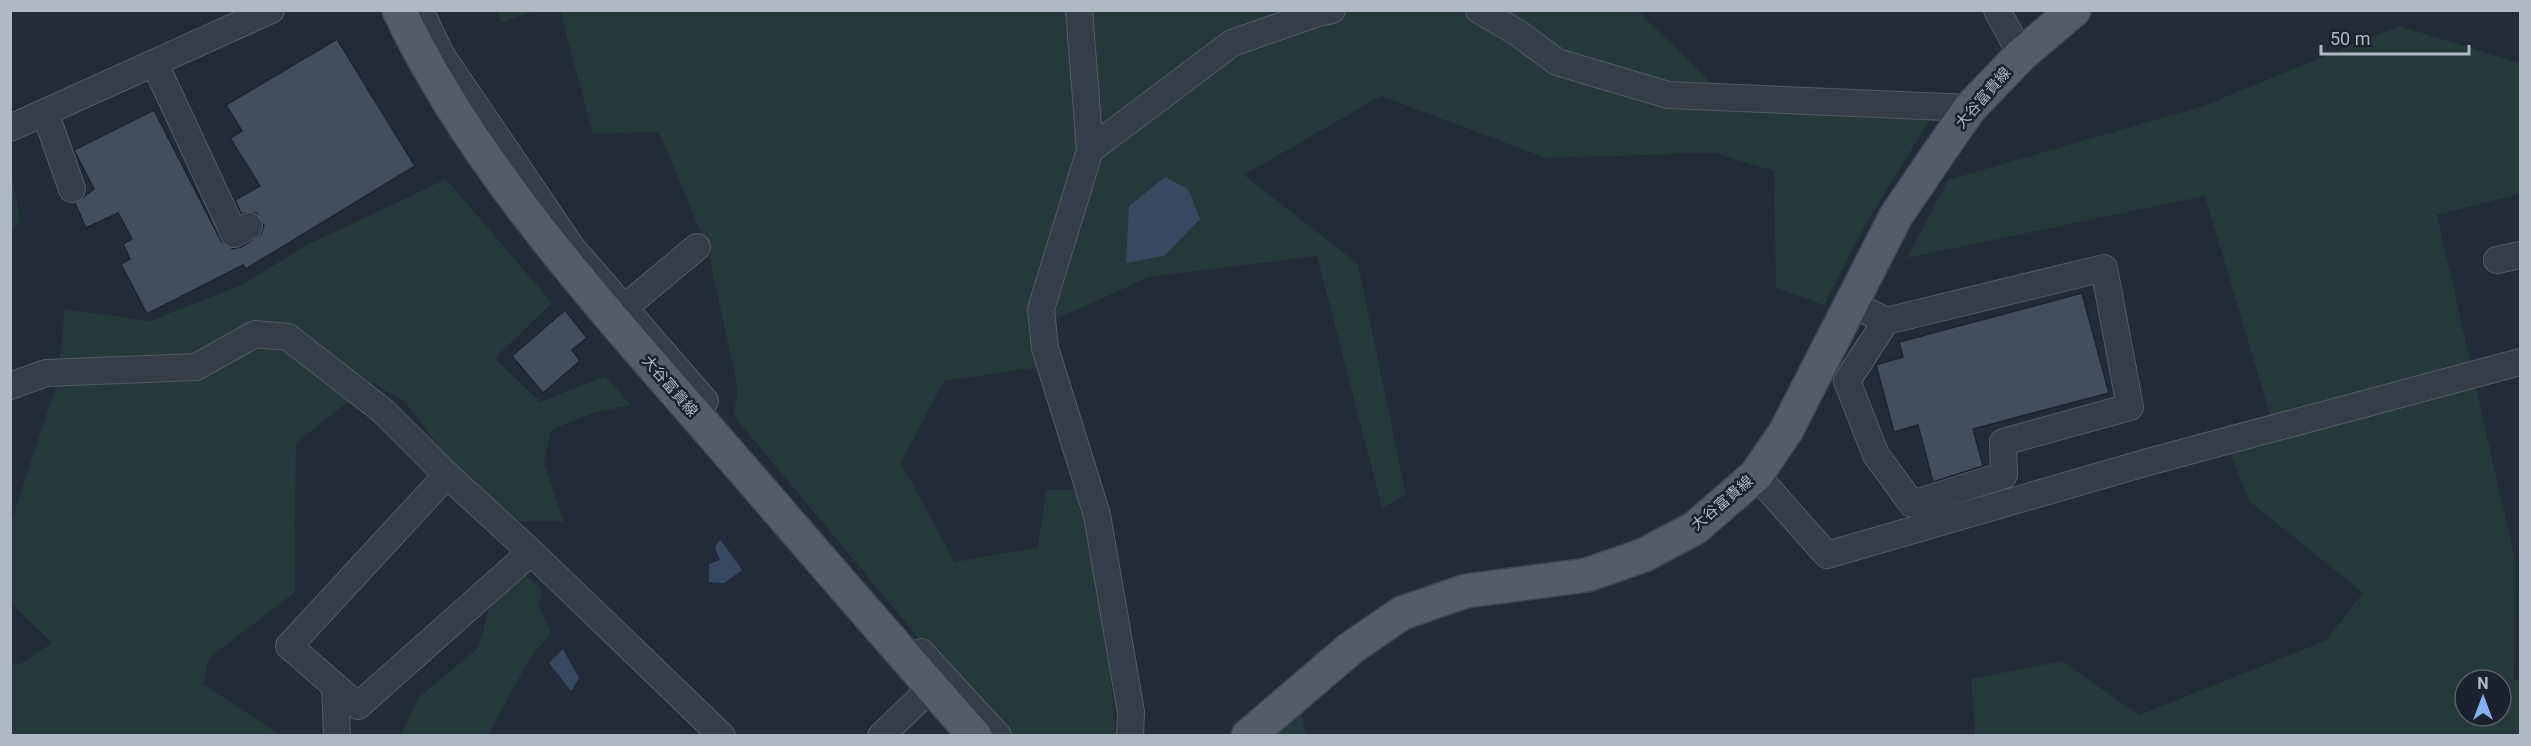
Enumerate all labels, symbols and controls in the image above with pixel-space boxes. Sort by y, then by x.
scale bar [2321,18,2470,56]
text: 50 m [2330,28,2370,49]
street label: 大谷富貴線 [1952,64,2014,132]
street label: 大谷富貴線 [639,352,701,420]
street label: 大谷富貴線 [1687,472,1757,534]
north arrow [2453,668,2513,728]
text: N [2477,674,2489,693]

